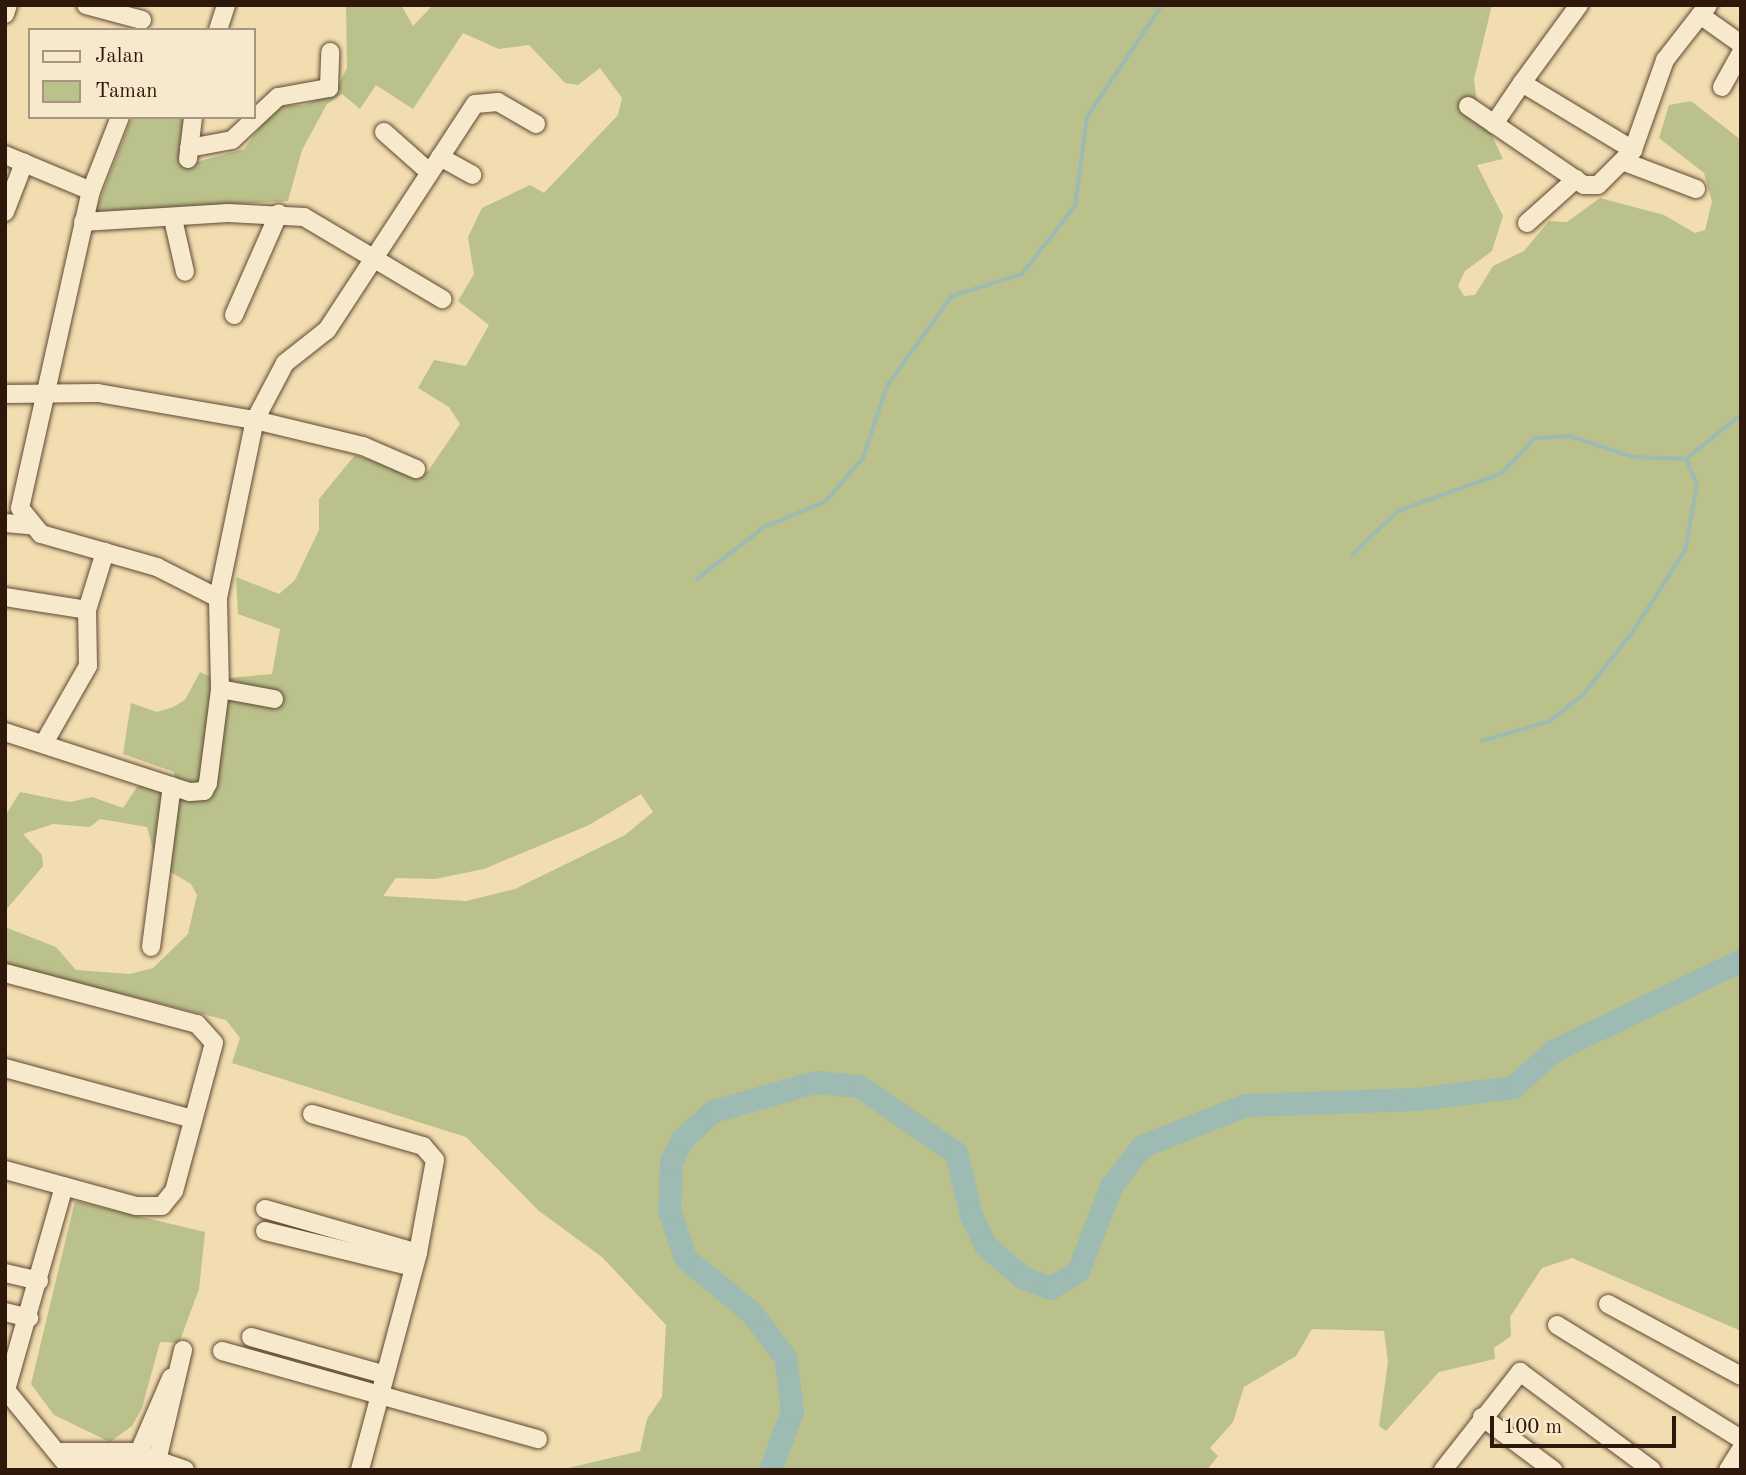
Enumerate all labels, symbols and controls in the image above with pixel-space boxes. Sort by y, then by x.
legend [28,28,256,119]
text: Jalan [95,46,144,67]
text: Taman [95,81,158,102]
scale bar [1494,1402,1680,1446]
text: 100 m [1503,1417,1562,1438]

